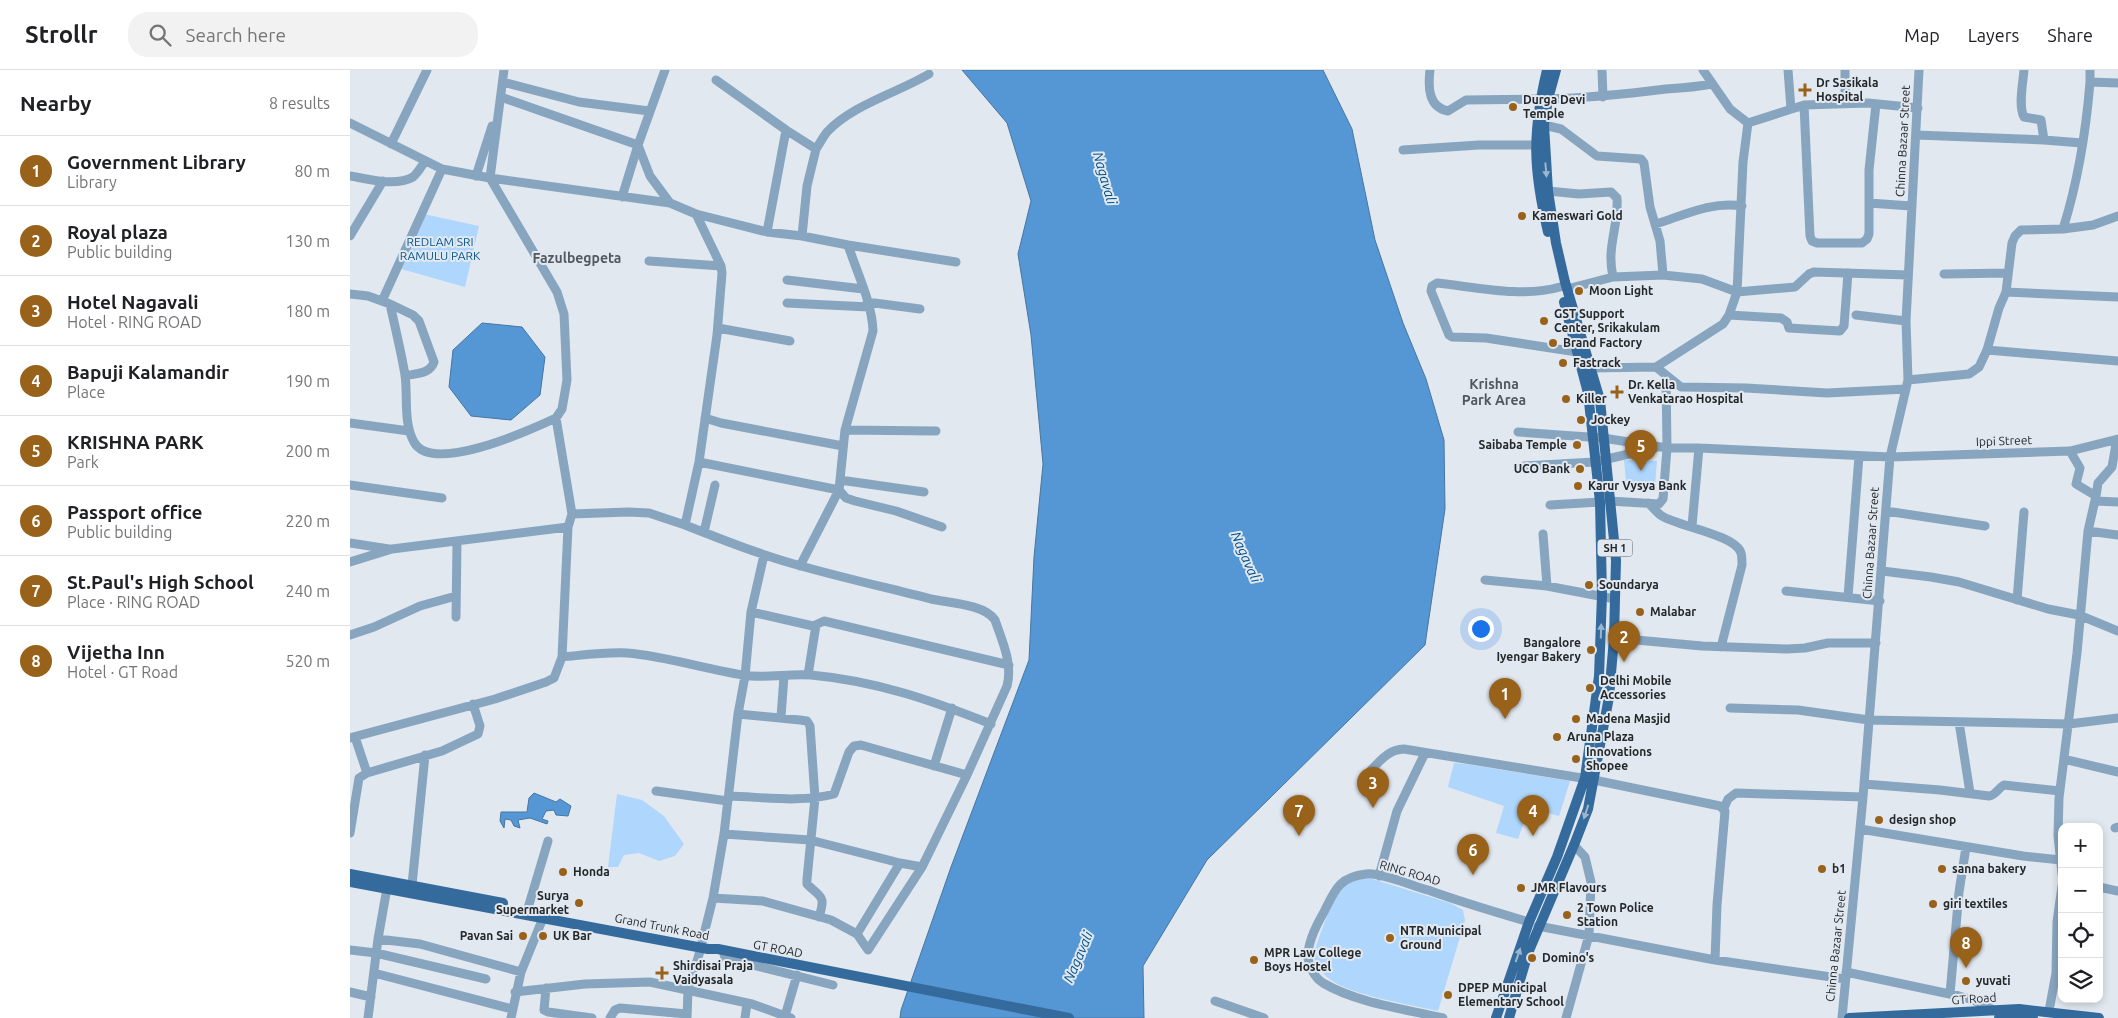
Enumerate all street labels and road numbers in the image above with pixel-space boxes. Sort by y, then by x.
street label: Chinna Bazaar Street [1893,84,1912,197]
street label: Ippi Street [1976,433,2033,448]
street label: Chinna Bazaar Street [1860,486,1881,599]
road number: SH 1 [1598,539,1632,556]
street label: RING ROAD [1378,858,1442,887]
street label: Chinna Bazaar Street [1823,889,1848,1002]
street label: Grand Trunk Road [614,911,711,942]
street label: GT ROAD [752,937,804,960]
street label: GT Road [1951,990,1997,1007]

